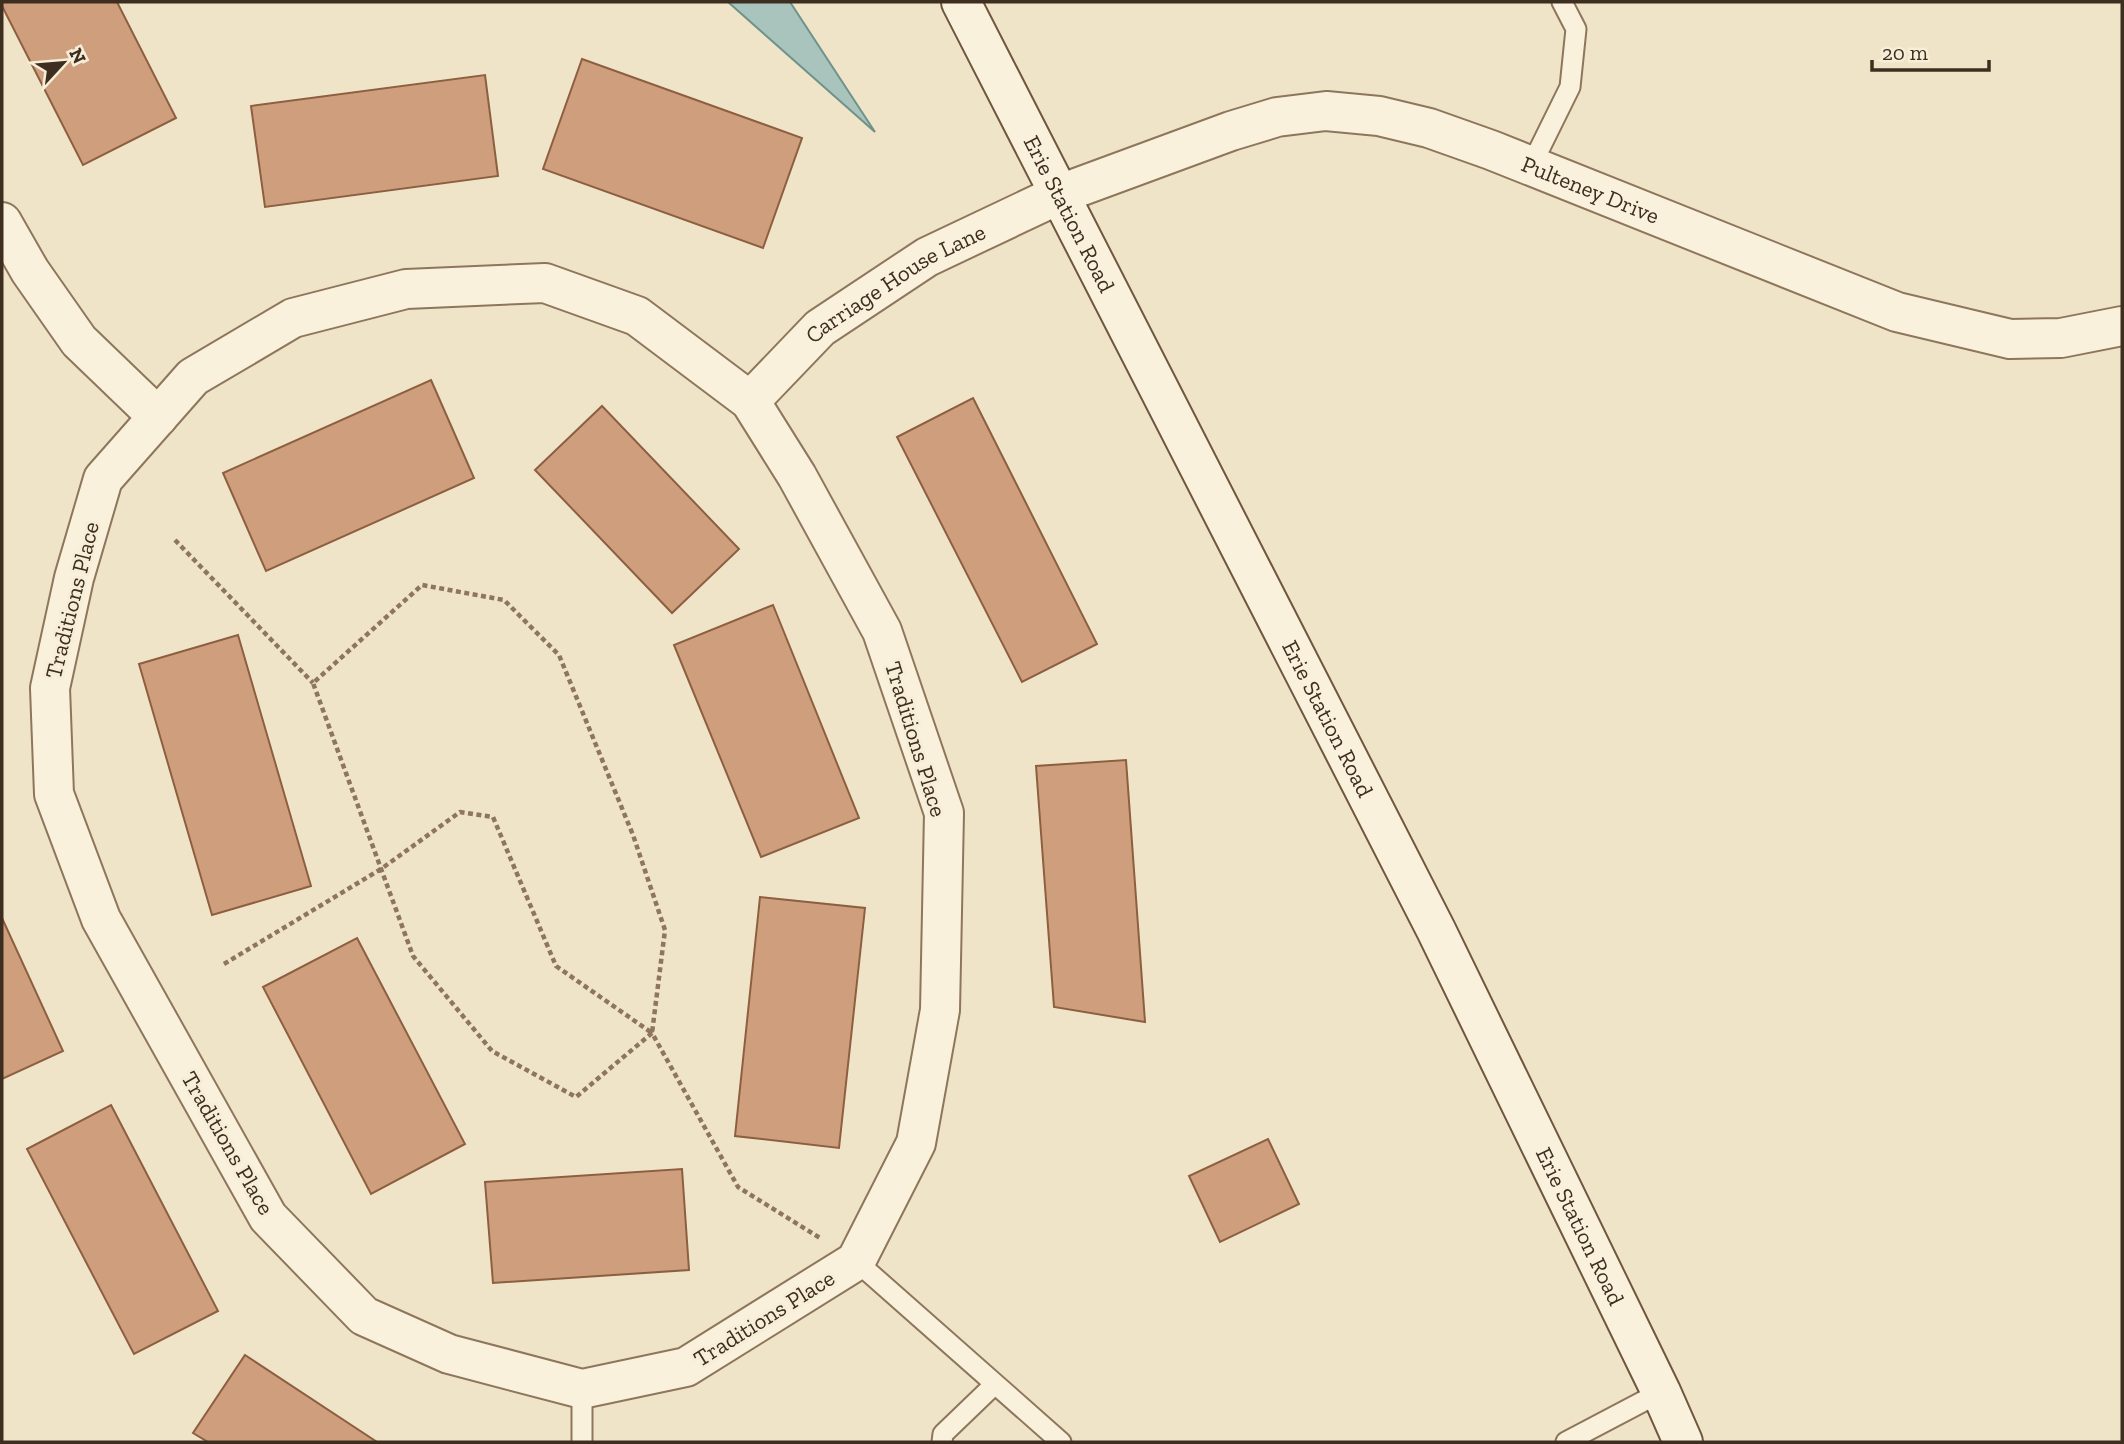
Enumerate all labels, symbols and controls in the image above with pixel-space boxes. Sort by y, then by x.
north arrow [28,28,98,98]
scale bar [1872,28,1989,72]
text: 20 m [1882,40,1928,65]
text: N [64,44,91,67]
street label: Erie Station Road [1018,131,1121,297]
street label: Pulteney Drive [1518,150,1663,230]
street label: Carriage House Lane [799,217,990,349]
street label: Traditions Place [39,519,105,681]
street label: Erie Station Road [1276,635,1380,802]
street label: Traditions Place [879,658,953,820]
street label: Traditions Place [176,1066,280,1220]
street label: Erie Station Road [1530,1143,1631,1310]
street label: Traditions Place [688,1264,840,1372]

